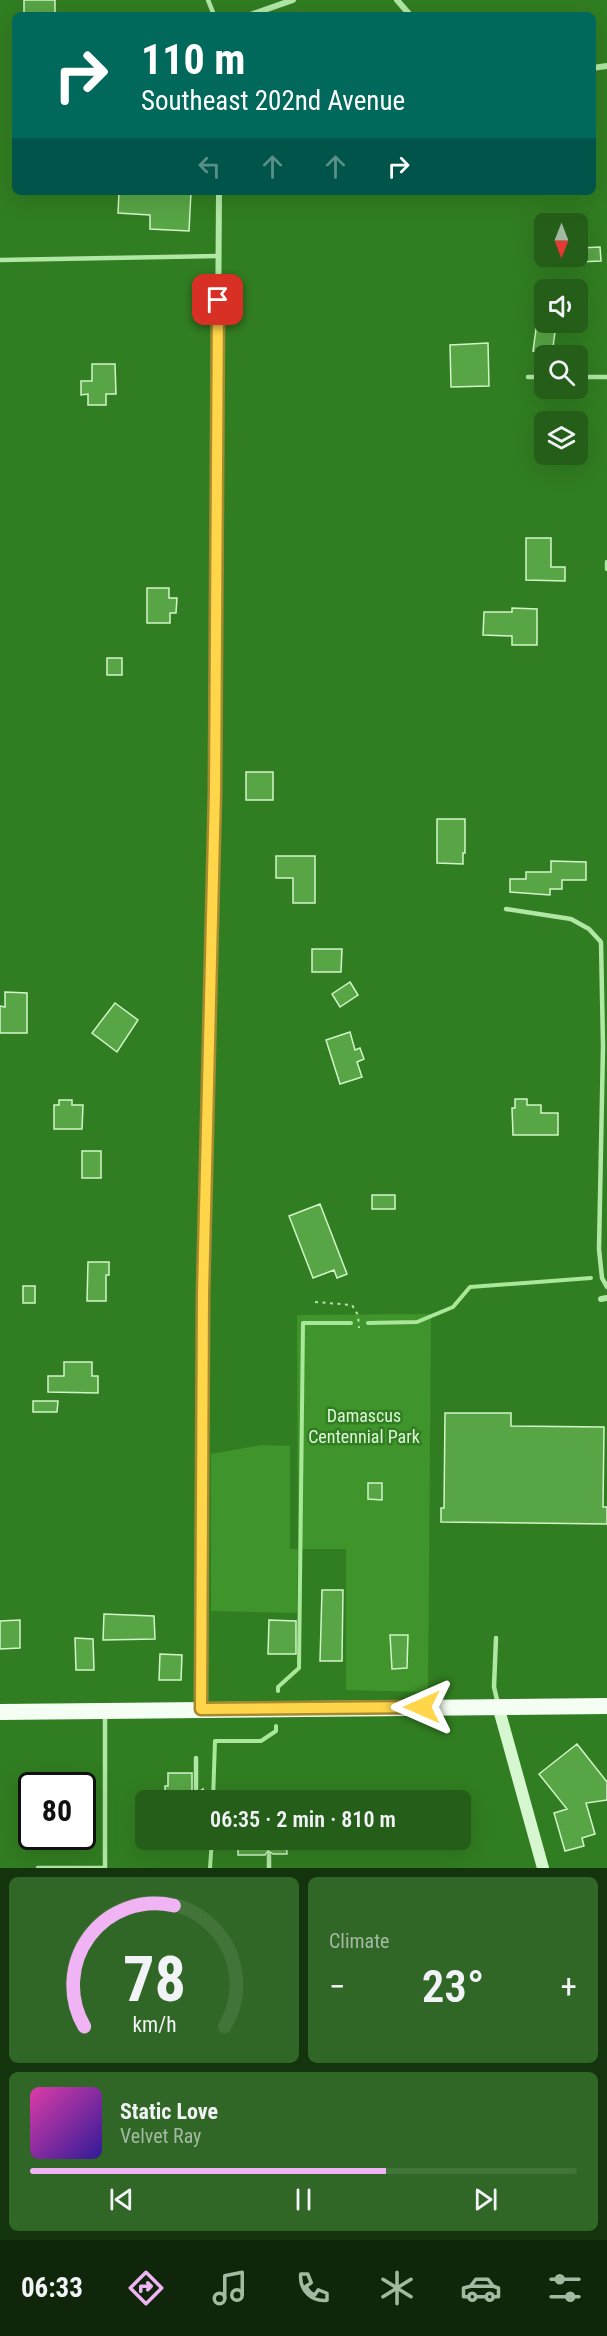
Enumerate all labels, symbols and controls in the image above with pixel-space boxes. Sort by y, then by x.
text: 110 m [141,35,246,84]
icon: right [42,36,120,114]
text: Southeast 202nd Avenue [141,85,405,117]
icon: left [193,150,226,183]
icon: ahead [256,150,289,183]
icon: ahead [319,150,352,183]
icon: right [382,150,415,183]
north arrow [534,213,588,267]
map controls [534,213,588,465]
pin [192,274,243,325]
button: sound [534,279,588,333]
icon: arrive [201,283,234,316]
button: search [534,345,588,399]
button: layers [534,411,588,465]
park label: Damascus Centennial Park [308,1405,420,1447]
position arrow [390,1675,454,1739]
speed limit sign: 80 [18,1772,96,1850]
text: 06:35 · 2 min · 810 m [210,1807,396,1832]
text: Climate [329,1929,389,1953]
text: 78 [122,1943,186,2016]
text: 23° [422,1960,484,2013]
text: − [329,1967,346,2006]
text: + [561,1967,577,2006]
text: km/h [132,2012,176,2037]
text: Static Love [120,2099,218,2124]
text: Velvet Ray [120,2124,201,2148]
icon: previous [105,2183,138,2216]
icon: pause [287,2183,320,2216]
icon: next [469,2183,502,2216]
icon: directions [125,2267,167,2309]
icon: music [209,2267,251,2309]
icon: phone [292,2267,334,2309]
icon: climate [376,2267,418,2309]
icon: car [460,2267,502,2309]
icon: filters [544,2267,586,2309]
text: 06:33 [21,2272,83,2304]

